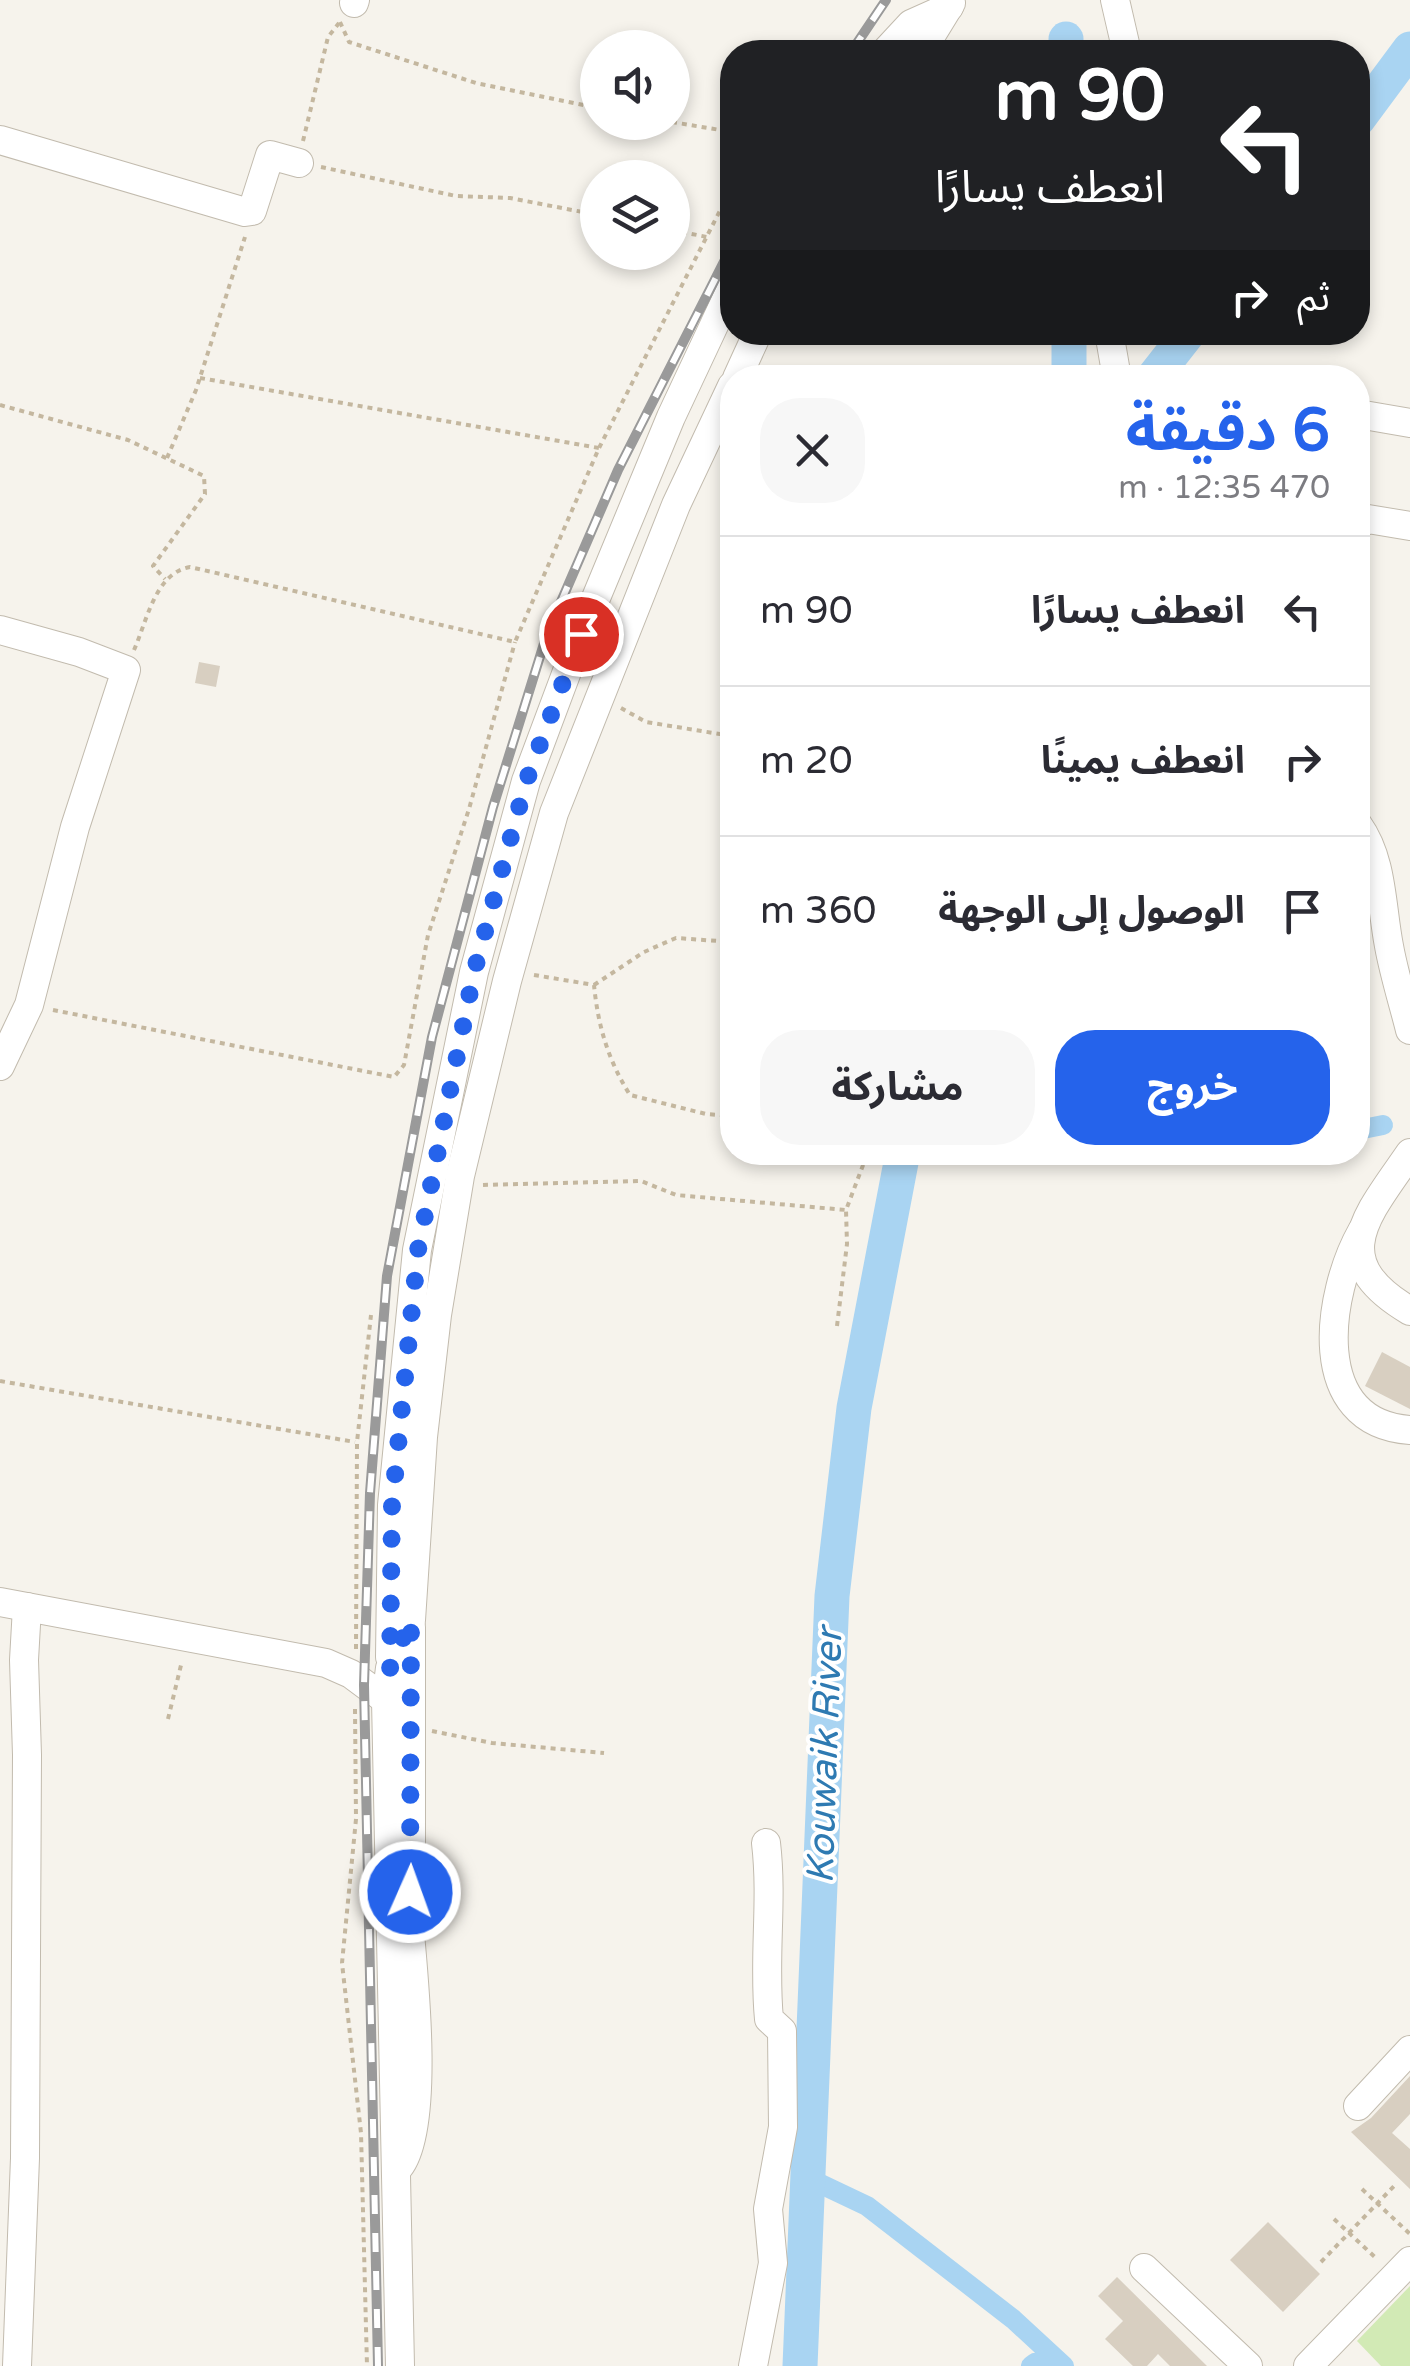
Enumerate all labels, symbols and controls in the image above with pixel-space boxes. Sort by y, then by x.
map controls [580,30,690,270]
button: sound [580,30,690,140]
text: 90 m [995,55,1165,139]
icon: left [1200,80,1330,210]
button: layers [580,160,690,270]
text: انعطف يسارًا [935,161,1165,215]
icon: right [1222,270,1277,325]
text: ثم [1297,275,1330,321]
text: 6 دقيقة [1126,395,1330,467]
button: close [760,398,865,503]
text: 470 m · 12:35 [1118,469,1330,507]
icon: left [1275,584,1330,639]
text: 90 m [760,588,853,634]
text: انعطف يسارًا [1031,588,1245,634]
pin [539,592,624,677]
icon: arrive [554,607,609,662]
icon: right [1275,734,1330,789]
text: 20 m [760,738,853,784]
text: انعطف يمينًا [1041,738,1245,784]
icon: arrive [1275,884,1330,939]
text: 360 m [760,888,876,934]
text: الوصول إلى الوجهة [938,888,1245,934]
button: مشاركة [760,1030,1035,1145]
button: خروج [1055,1030,1330,1145]
water label: Kouwaik River [798,1623,853,1884]
position arrow [358,1840,462,1944]

